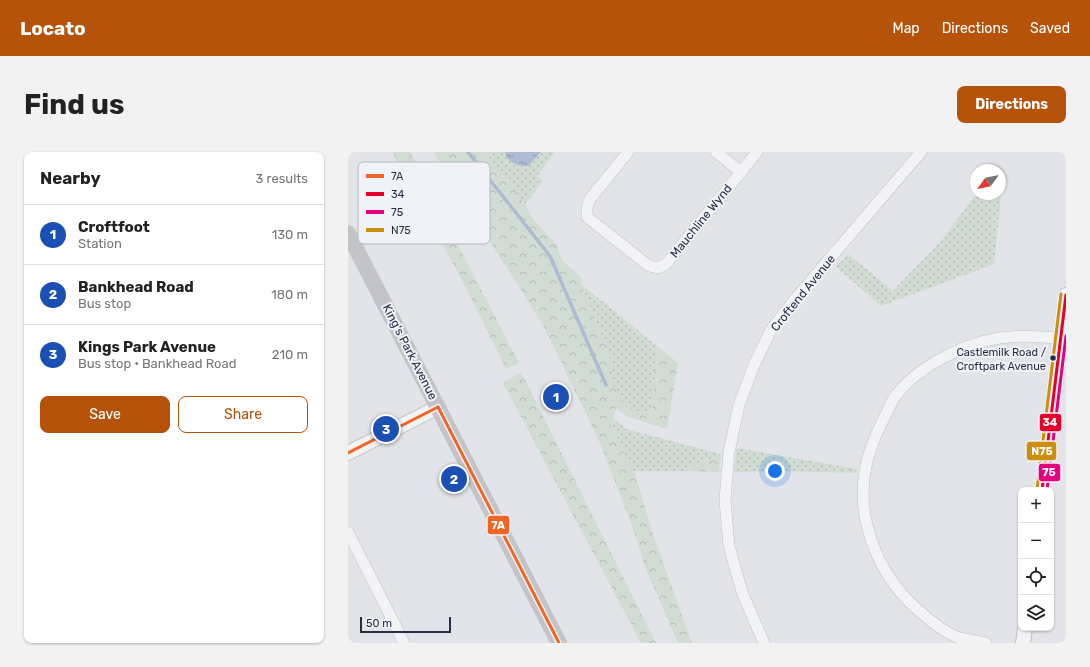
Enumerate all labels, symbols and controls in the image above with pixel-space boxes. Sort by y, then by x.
text: Locato [20,17,86,40]
text: Map [893,20,920,37]
text: Directions [942,20,1008,37]
text: Saved [1030,20,1070,37]
button: Directions [957,86,1066,123]
text: Find us [24,88,124,121]
legend [358,162,490,244]
north arrow [970,164,1006,200]
text: Nearby [40,168,101,188]
text: 7A [391,170,404,183]
text: 3 results [256,171,308,186]
street label: Mauchline Wynd [667,181,735,261]
text: 34 [391,188,405,201]
text: 75 [391,206,404,219]
text: Croftfoot [78,218,150,236]
text: N75 [391,224,411,237]
text: 1 [50,227,56,242]
text: 130 m [272,227,308,242]
text: Station [78,236,122,251]
street label: Croftend Avenue [768,252,838,334]
text: Bankhead Road [78,278,194,296]
text: 2 [49,287,57,302]
text: 180 m [271,287,308,302]
text: Bus stop [78,296,131,311]
street label: King's Park Avenue [380,302,440,402]
text: Kings Park Avenue [78,338,216,356]
place label: Castlemilk Road / Croftpark Avenue [956,346,1047,373]
text: 3 [49,347,57,362]
text: 210 m [272,347,308,362]
marker: Castlemilk Road / Croftpark Avenue [1048,353,1058,363]
text: Bus stop · Bankhead Road [78,356,236,371]
pin: 1 [543,382,569,412]
button: Save [40,396,170,433]
button: Share [178,396,308,433]
line badge: 34 [1039,413,1062,432]
pin: 3 [373,414,399,444]
text: 34 [1043,416,1058,429]
line badge: N75 [1026,441,1057,461]
text: N75 [1031,445,1053,458]
your location [765,461,785,481]
line badge: 75 [1038,463,1061,482]
pin: 2 [441,464,467,494]
text: 75 [1042,466,1056,479]
map controls [1018,487,1054,631]
button: + [1018,487,1054,523]
line badge: 7A [487,515,510,535]
text: 7A [491,519,505,532]
button: − [1018,523,1054,559]
button: locate [1018,559,1054,595]
button: layers [1018,595,1054,631]
scale bar [360,615,451,634]
text: 50 m [366,617,392,630]

